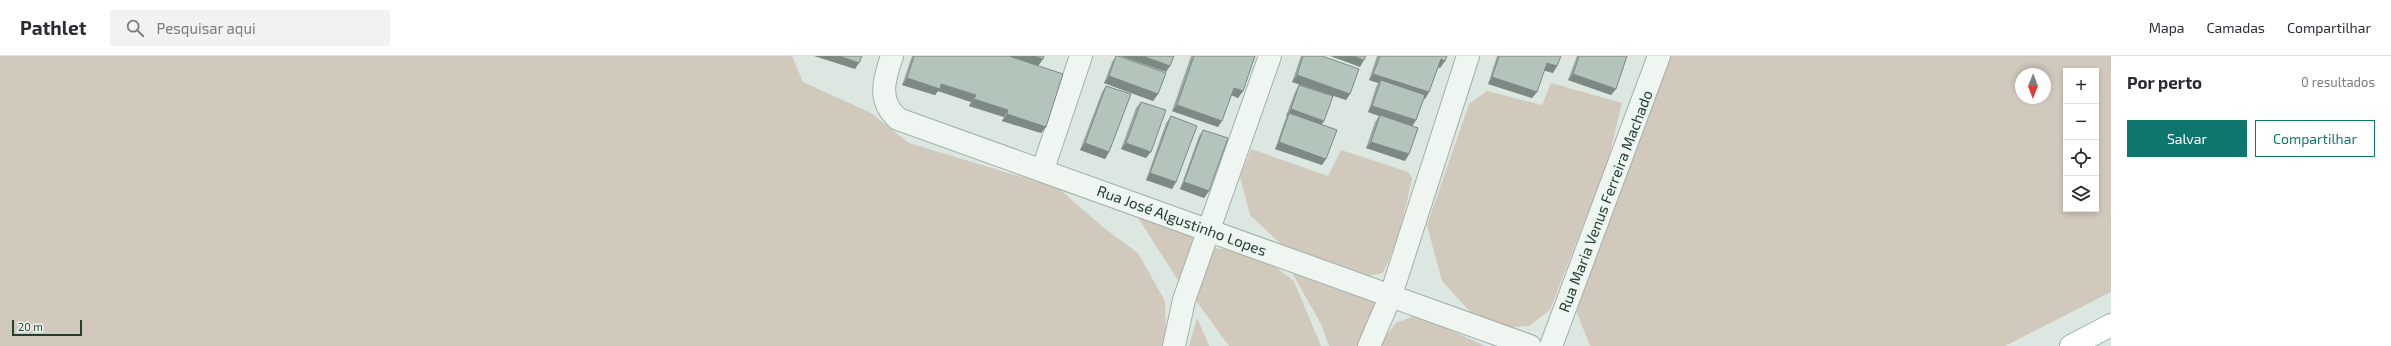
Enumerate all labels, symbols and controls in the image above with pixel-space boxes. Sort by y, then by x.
search box [110,10,390,46]
text: Pathlet [20,16,86,39]
icon: search [124,17,146,39]
text: Pesquisar aqui [156,19,256,37]
text: Mapa [2149,19,2185,36]
text: Camadas [2207,19,2265,36]
text: Compartilhar [2287,19,2371,36]
north arrow [2015,68,2051,104]
map controls [2063,68,2099,212]
button: + [2063,68,2099,104]
text: Por perto [2127,72,2202,92]
text: 0 resultados [2301,74,2375,90]
street label: Rua Maria Venus Ferreira Machado [1554,87,1656,315]
button: − [2063,104,2099,140]
button: Salvar [2127,120,2247,157]
button: Compartilhar [2255,120,2375,157]
button: locate [2063,140,2099,176]
button: layers [2063,176,2099,212]
street label: Rua José Algustinho Lopes [1095,181,1269,259]
scale bar [12,318,82,337]
text: 20 m [18,320,43,333]

